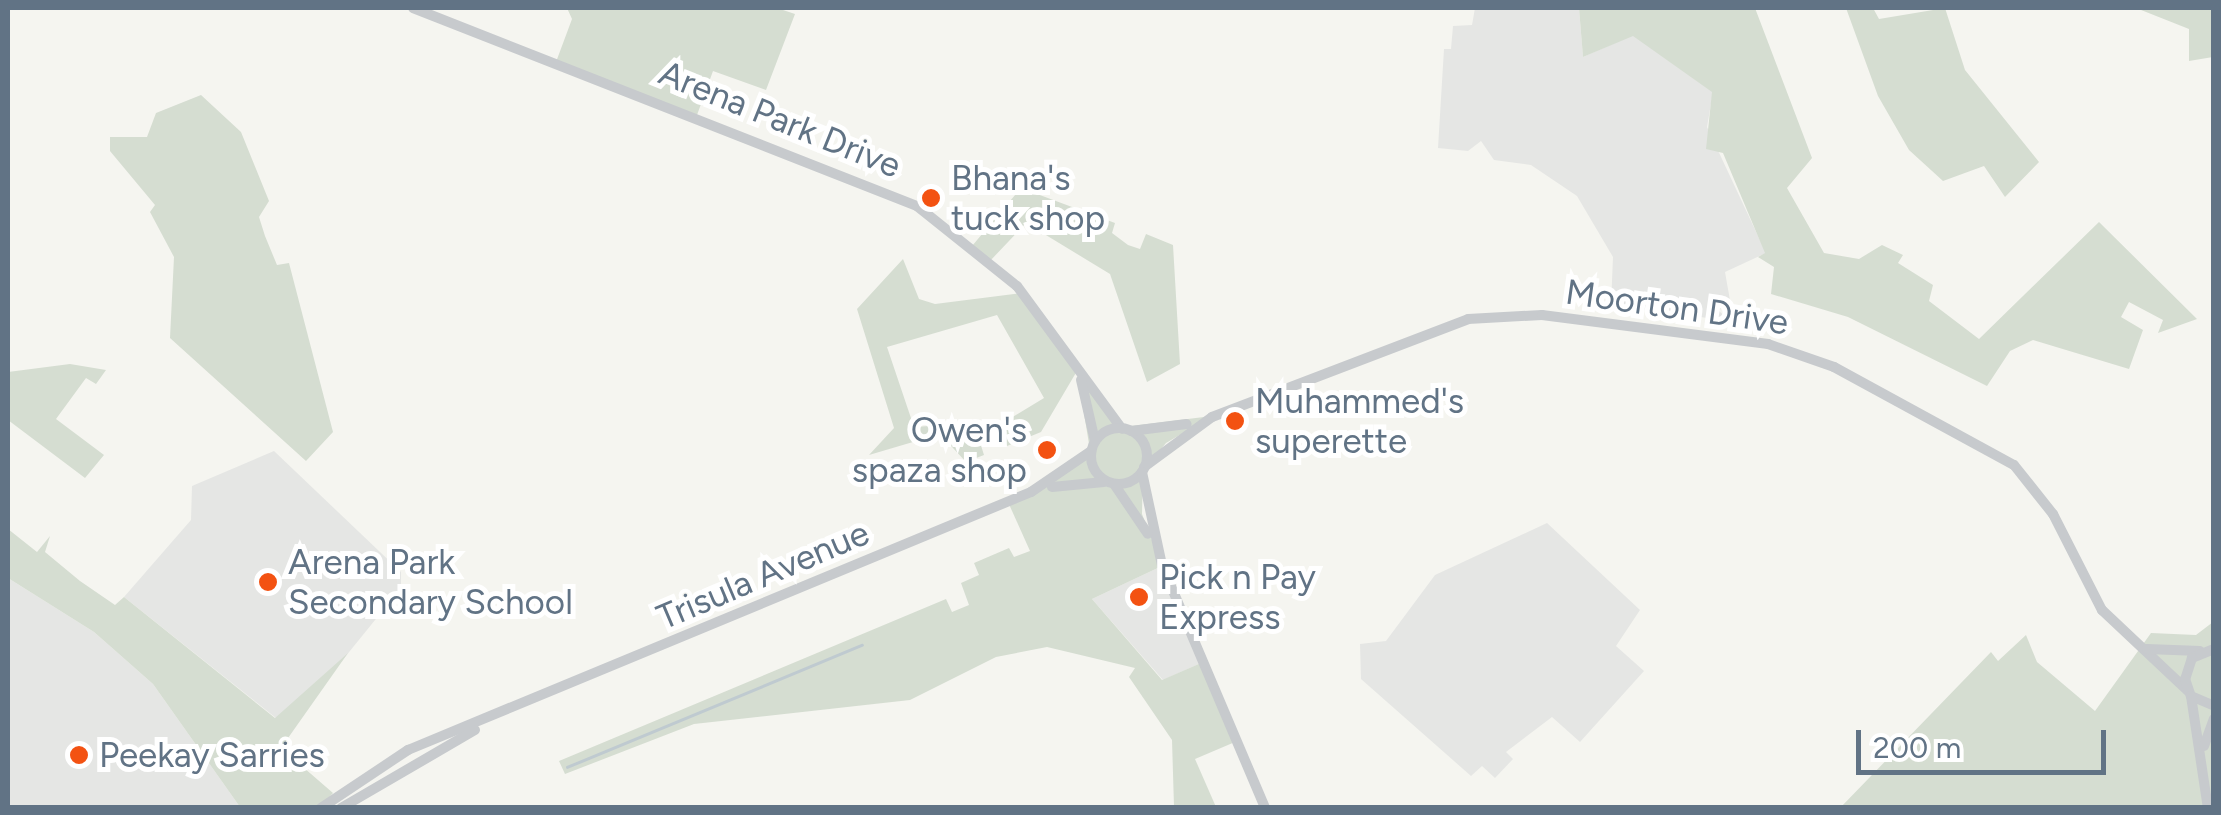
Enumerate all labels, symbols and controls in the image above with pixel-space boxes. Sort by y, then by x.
street label: Arena Park Drive [653,51,907,187]
place label: Bhana's tuck shop [951,157,1105,239]
marker: Bhana's tuck shop [920,187,942,209]
street label: Moorton Drive [1563,271,1791,343]
place label: Muhammed's superette [1255,380,1464,462]
place label: Owen's spaza shop [852,409,1027,491]
marker: Muhammed's superette [1224,410,1246,432]
marker: Owen's spaza shop [1036,439,1058,461]
street label: Trisula Avenue [651,512,875,638]
place label: Arena Park Secondary School [288,541,573,623]
place label: Pick n Pay Express [1159,556,1316,638]
marker: Arena Park Secondary School [257,571,279,593]
marker: Pick n Pay Express [1128,586,1150,608]
scale bar [1861,710,2111,772]
text: 200 m [1873,729,1961,766]
place label: Peekay Sarries [99,734,325,776]
marker: Peekay Sarries [68,744,90,766]

